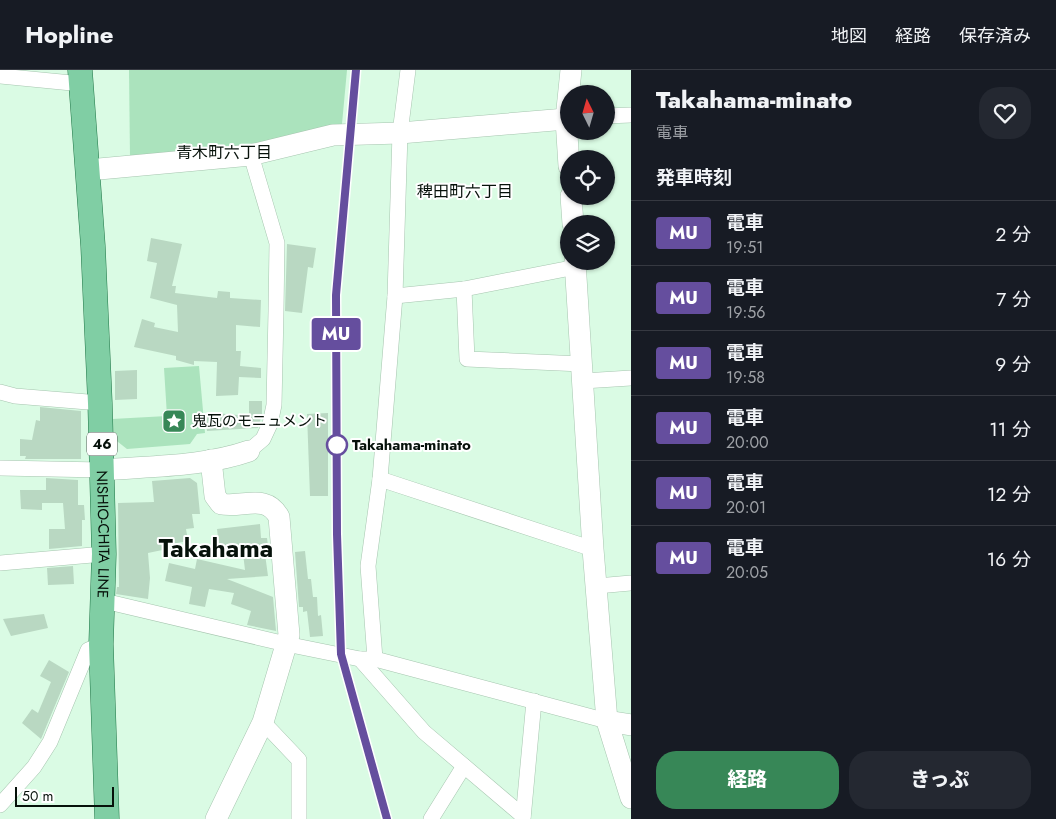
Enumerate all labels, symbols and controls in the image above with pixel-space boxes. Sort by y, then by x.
text: Hopline [25,17,114,52]
text: 地図 [831,23,867,49]
text: 経路 [895,23,931,49]
text: 保存済み [959,23,1031,49]
text: Takahama-minato [656,82,852,117]
north arrow [560,85,615,140]
map controls [560,85,615,270]
button: heart [979,87,1031,139]
text: 電車 [656,121,688,144]
district label: 青木町六丁目 [176,141,272,164]
button: locate [560,150,615,205]
text: 発車時刻 [656,164,732,191]
district label: 稗田町六丁目 [417,180,513,203]
text: 電車 [726,209,764,236]
button: layers [560,215,615,270]
text: MU [669,220,698,246]
text: 2 分 [995,221,1031,248]
text: 19:51 [726,236,763,259]
text: 電車 [726,274,764,301]
text: MU [669,285,698,311]
text: 7 分 [996,286,1031,313]
text: 19:56 [726,301,765,324]
line badge: MU [314,318,358,350]
text: MU [322,321,350,347]
text: 電車 [726,339,764,366]
text: MU [669,350,698,376]
text: 9 分 [995,351,1031,378]
text: 19:58 [726,366,765,389]
text: 電車 [726,404,764,431]
place icon: 鬼瓦のモニュメント [161,408,187,434]
place label: 鬼瓦のモニュメント [192,410,327,432]
text: MU [669,415,698,441]
text: 11 分 [989,416,1031,443]
text: 20:00 [726,431,769,454]
road number: 46 [87,432,117,456]
marker: Takahama-minato [326,434,348,456]
place label: Takahama-minato [352,434,471,456]
text: 電車 [726,469,764,496]
street label: NISHIO-CHITA LINE [91,470,115,599]
text: MU [669,480,698,506]
text: 12 分 [987,481,1031,508]
text: 20:01 [726,496,766,519]
district label: Takahama [159,530,273,566]
text: 電車 [726,534,764,561]
text: MU [669,545,698,571]
text: 16 分 [987,546,1031,573]
text: 20:05 [726,561,768,584]
button: 経路 [656,751,839,809]
button: きっぷ [849,751,1031,809]
scale bar [15,784,114,807]
text: 50 m [22,786,53,806]

